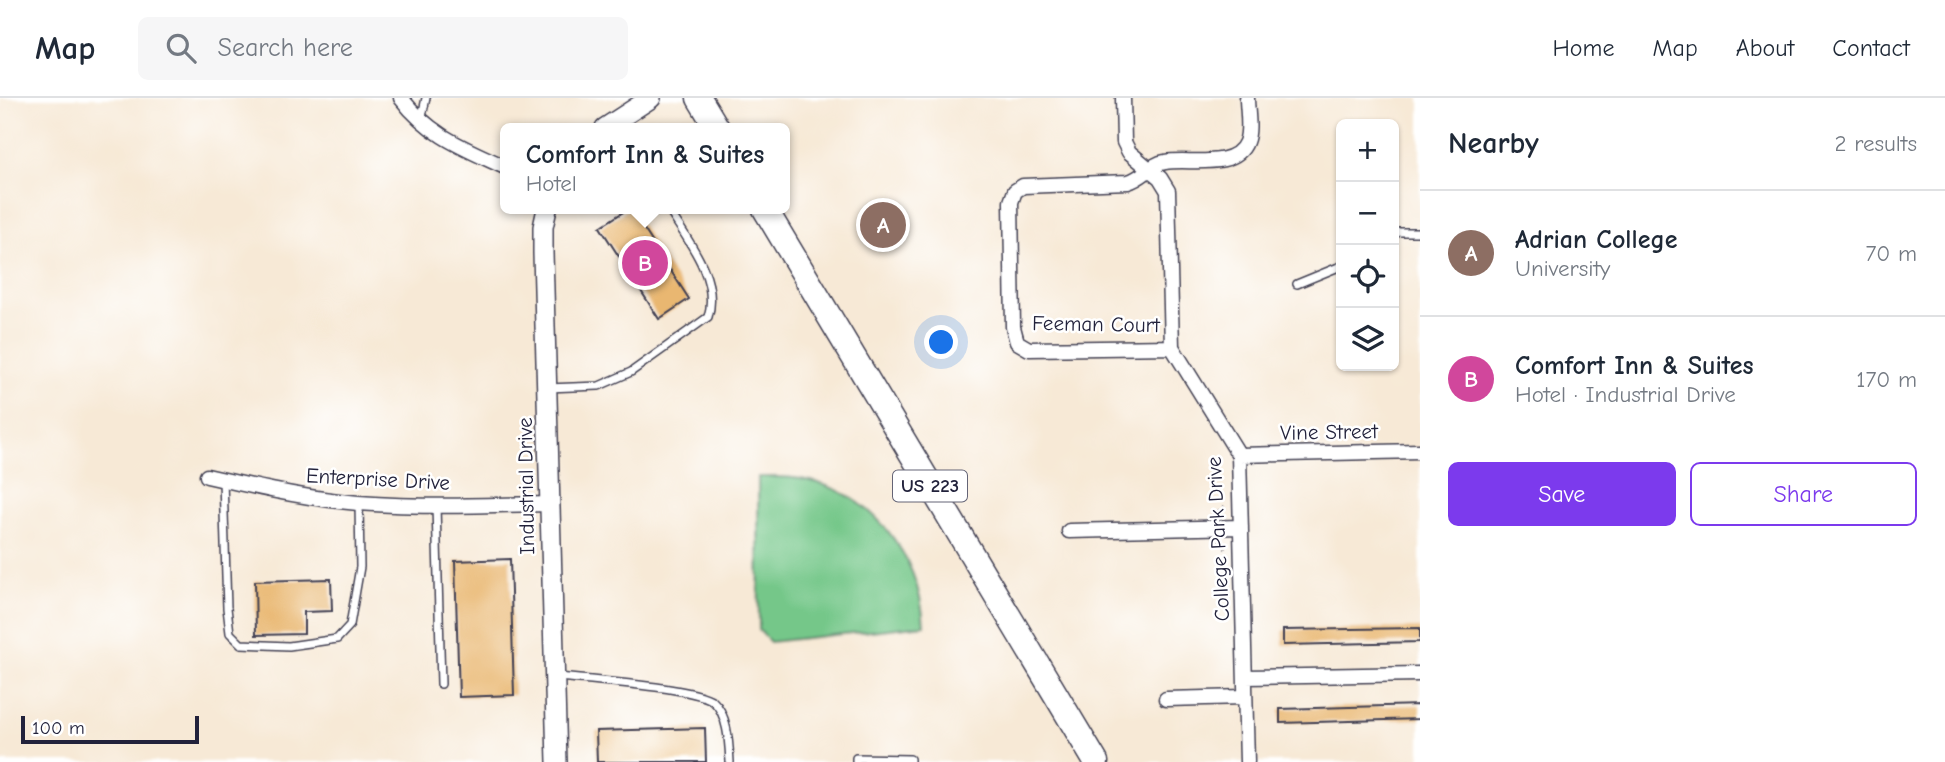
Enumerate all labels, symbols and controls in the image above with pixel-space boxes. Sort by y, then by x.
search box [138,17,628,80]
text: Map [35,29,96,67]
icon: search [162,29,200,67]
text: Search here [218,33,353,63]
text: Home [1553,34,1614,62]
text: Map [1652,34,1698,62]
text: About [1736,34,1794,62]
text: Contact [1832,34,1910,62]
map controls [1336,119,1399,371]
button: + [1336,119,1399,182]
popup [500,123,790,214]
text: Nearby [1448,126,1539,161]
text: 2 results [1835,130,1917,157]
text: Comfort Inn & Suites [526,140,764,170]
text: Hotel [526,170,577,197]
button: − [1336,182,1399,245]
pin: A [860,199,906,251]
text: Adrian College [1515,225,1677,255]
pin: B [622,237,668,289]
text: A [1465,240,1477,267]
text: 70 m [1865,240,1917,267]
button: locate [1336,245,1399,308]
text: University [1515,255,1610,282]
button: layers [1336,308,1399,371]
street label: Feeman Court [1032,311,1161,337]
your location [924,325,958,359]
text: Comfort Inn & Suites [1515,351,1754,381]
text: B [1464,366,1478,393]
text: 170 m [1856,366,1917,393]
text: Hotel · Industrial Drive [1515,381,1736,408]
street label: Industrial Drive [513,417,539,555]
street label: Vine Street [1280,419,1379,445]
street label: College Park Drive [1202,456,1234,622]
button: Save [1448,462,1676,526]
button: Share [1690,462,1917,526]
street label: Enterprise Drive [305,463,451,495]
road number: US 223 [893,470,967,502]
scale bar [21,713,200,745]
text: 100 m [32,717,85,739]

